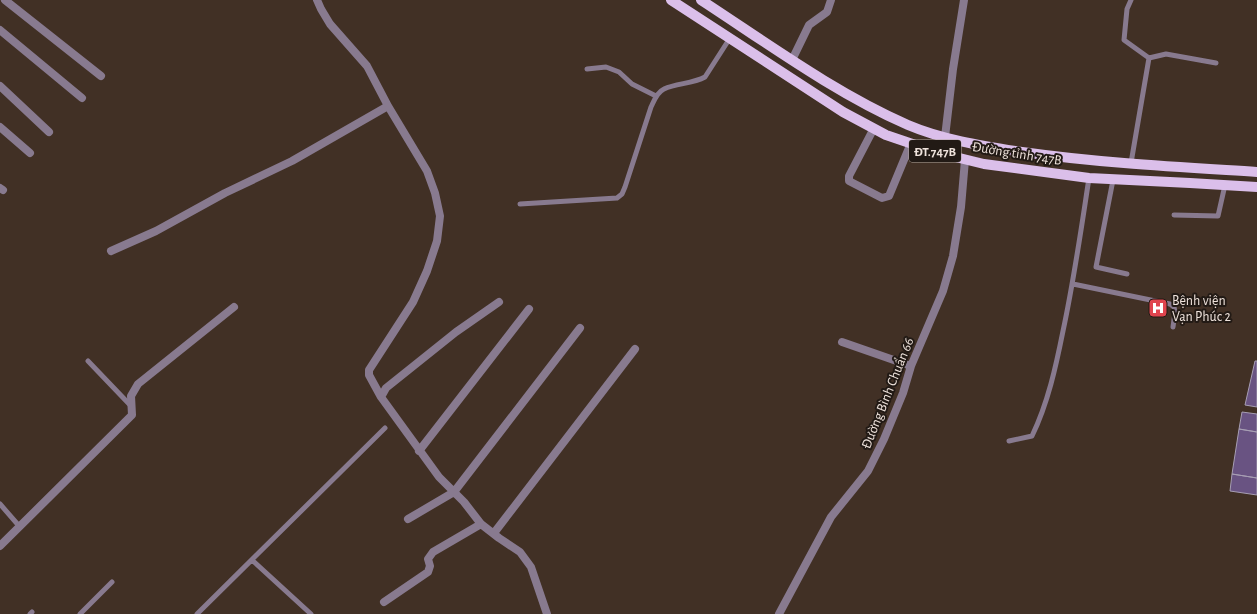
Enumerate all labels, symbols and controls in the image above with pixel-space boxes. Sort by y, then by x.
road number: ĐT.747B [909,140,961,162]
street label: Đường tỉnh 747B [971,140,1063,168]
place label: Bệnh viện Vạn Phúc 2 [1172,294,1231,324]
hospital icon: Bệnh viện Vạn Phúc 2 [1147,297,1169,319]
street label: Đường Bình Chuẩn 66 [857,335,917,451]

